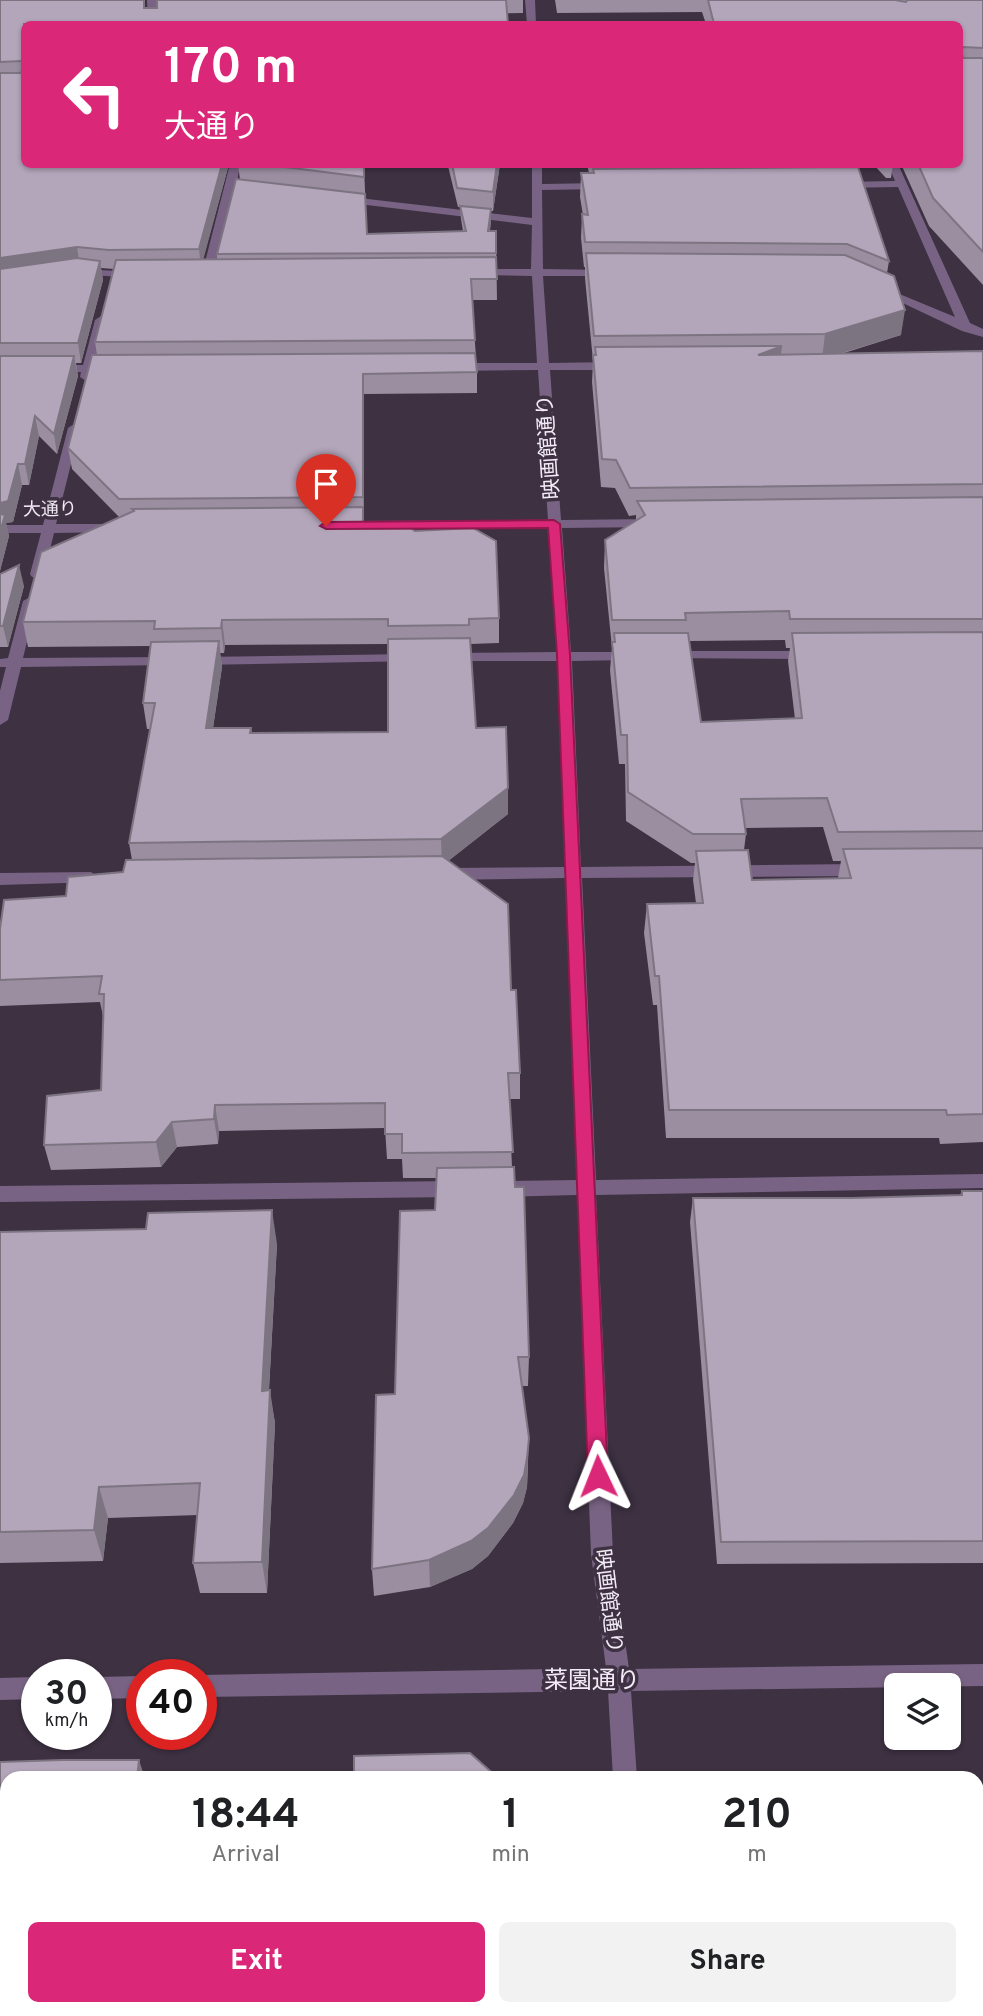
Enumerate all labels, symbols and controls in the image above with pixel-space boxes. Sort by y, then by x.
text: 170 m [164,39,297,101]
icon: left [49,49,140,140]
text: 大通り [164,109,260,149]
street label: 映画館通り [532,394,567,500]
pin [296,454,356,526]
icon: arrive [307,465,345,503]
street label: 大通り [23,499,77,522]
position arrow [561,1439,635,1513]
street label: 映画館通り [588,1547,627,1655]
speed limit sign: 40 [126,1659,217,1750]
street label: 菜園通り [544,1667,640,1697]
text: 30 [45,1673,88,1717]
map controls [884,1673,961,1750]
button: layers [884,1673,961,1750]
text: km/h [45,1710,88,1733]
text: 18:44 [192,1790,299,1843]
text: 1 [502,1790,519,1843]
text: 210 [722,1790,792,1843]
text: Arrival [211,1841,280,1870]
text: min [492,1841,530,1870]
text: m [747,1841,767,1870]
button: Exit [28,1922,485,2002]
button: Share [499,1922,956,2002]

